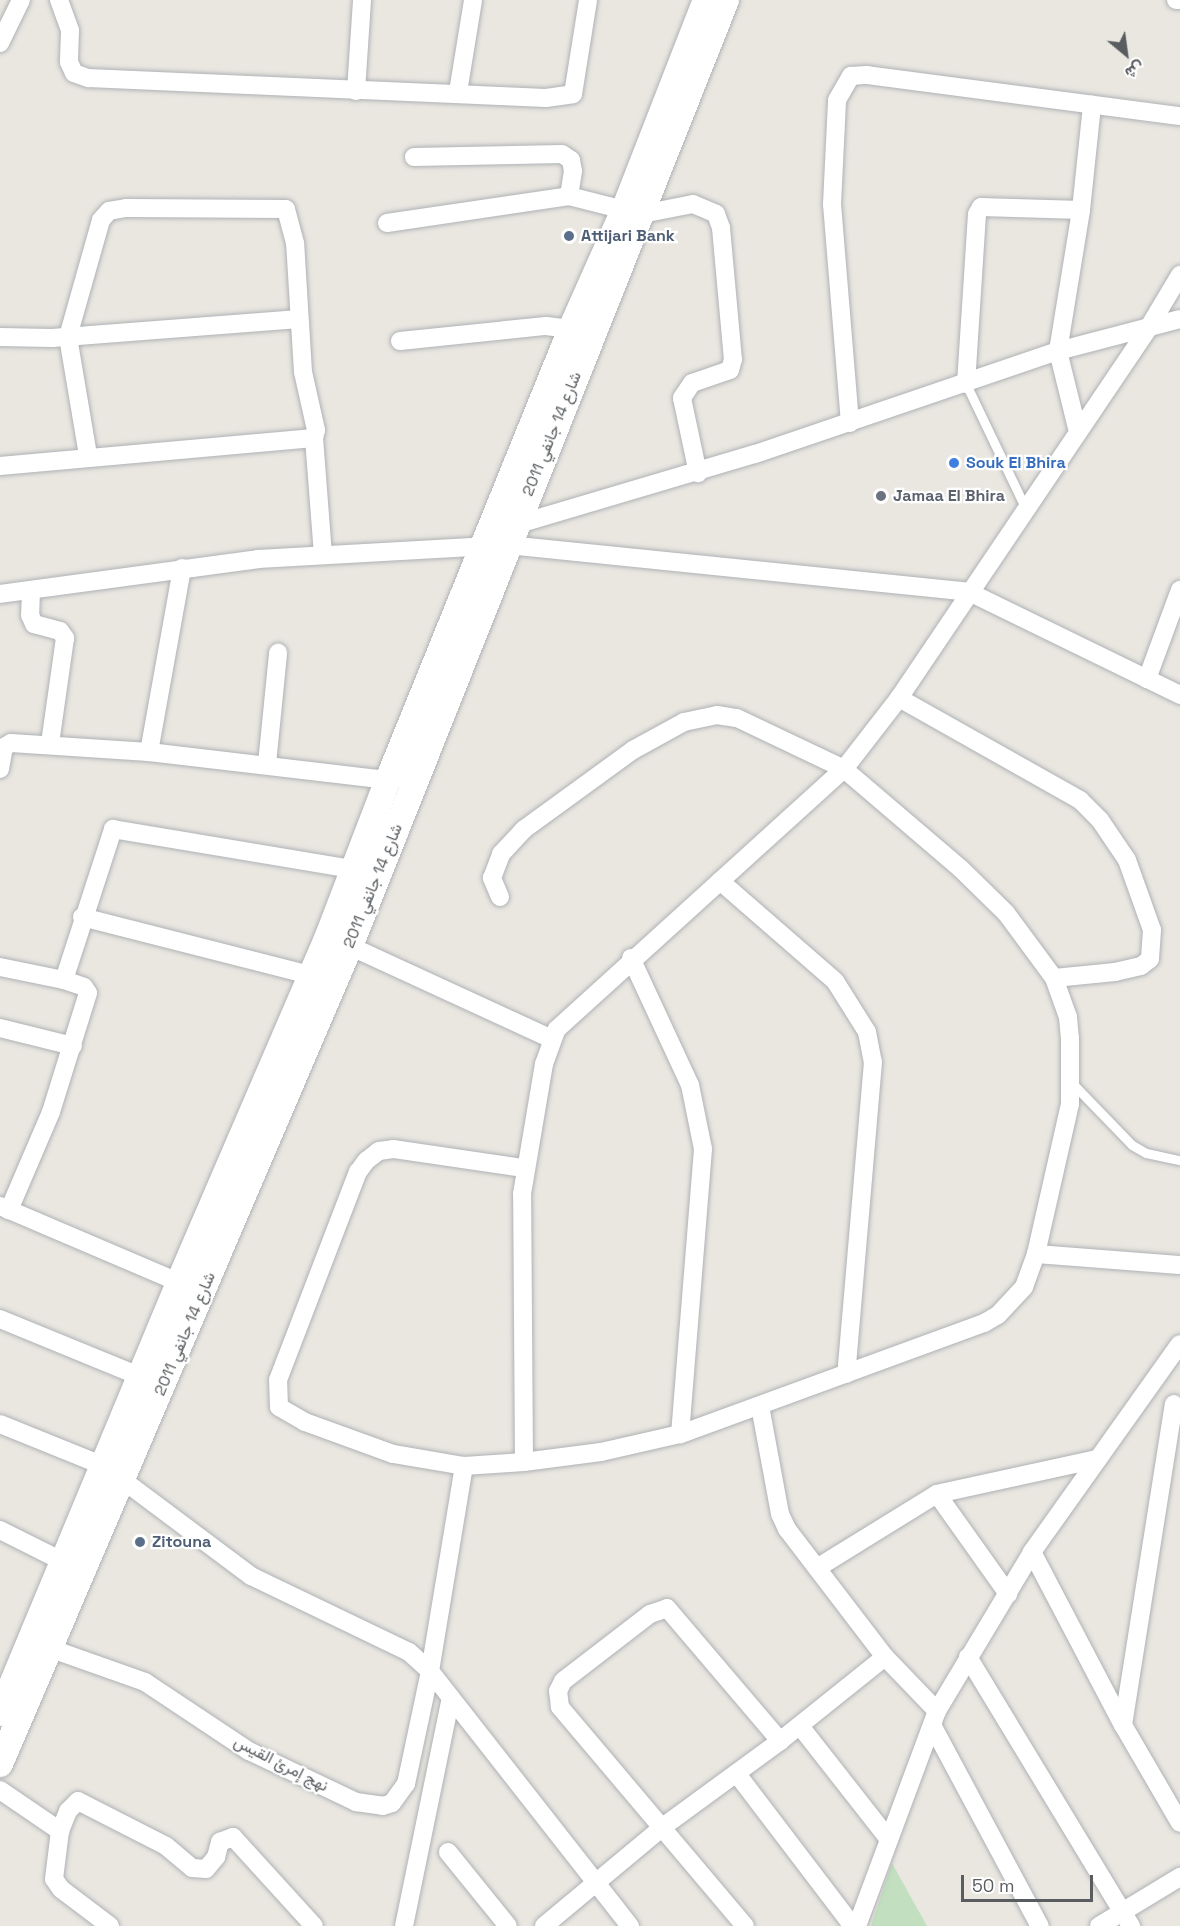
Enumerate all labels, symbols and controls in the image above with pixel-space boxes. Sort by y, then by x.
north arrow [1096,24,1156,84]
text: ش [1121,56,1148,84]
place label: Attijari Bank [581,226,675,246]
marker: Attijari Bank [562,229,576,243]
street label: شارع 14 جانفي 2011 [518,369,586,499]
place label: Souk El Bhira [966,453,1066,473]
marker: Souk El Bhira [947,456,961,470]
place label: Jamaa El Bhira [893,486,1005,506]
marker: Jamaa El Bhira [874,489,888,503]
street label: شارع 14 جانفي 2011 [339,821,407,951]
street label: شارع 14 جانفي 2011 [150,1269,220,1399]
place label: Zitouna [152,1532,211,1552]
marker: Zitouna [133,1535,147,1549]
street label: نهج إمرئ القيس [231,1732,331,1796]
scale bar [964,1863,1096,1901]
text: 50 m [972,1874,1014,1897]

